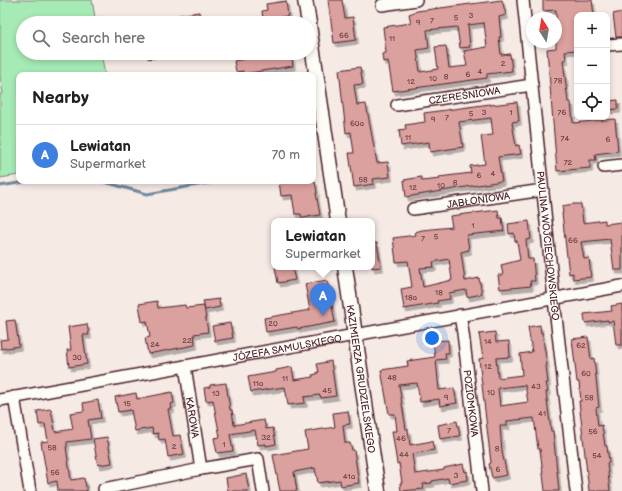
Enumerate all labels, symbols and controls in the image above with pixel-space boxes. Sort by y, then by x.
house number: 3 [469,11,474,20]
north arrow [526,12,562,48]
map controls [574,12,610,120]
button: + [574,12,610,48]
house number: 5 [454,13,459,22]
search box [16,16,316,60]
house number: 7 [430,16,434,25]
house number: 9 [416,18,421,27]
icon: search [30,27,52,49]
text: Search here [62,29,145,48]
house number: 66 [339,31,349,40]
house number: 11 [389,34,395,43]
button: − [574,48,610,84]
house number: 2 [501,59,506,68]
house number: 4 [478,67,483,76]
house number: 6 [466,70,471,79]
house number: 8 [444,72,449,81]
house number: 10 [429,74,437,83]
house number: 78 [554,76,563,85]
house number: 12 [407,77,415,86]
button: locate [574,84,610,120]
street label: CZEREŚNIOWA [428,85,502,107]
text: Nearby [32,88,89,108]
house number: 3 [482,108,487,117]
house number: 1 [509,108,513,117]
house number: 76 [558,108,567,117]
house number: 5 [469,109,474,118]
house number: 7 [445,113,449,122]
house number: 9 [431,115,436,124]
house number: 60a [350,119,365,128]
house number: 11 [405,133,411,142]
house number: 74 [561,134,570,143]
house number: 6 [606,135,611,144]
text: Lewiatan [70,137,131,156]
text: A [41,147,49,163]
text: 70 m [272,147,300,163]
text: Supermarket [70,156,146,172]
house number: 72 [564,158,573,167]
house number: 4 [491,169,496,178]
house number: 6 [477,171,482,180]
street label: PAULINA WOJCIECHOWSKIEGO [534,171,561,321]
house number: 58 [358,175,368,184]
house number: 8 [453,178,458,187]
house number: 10 [437,181,445,190]
house number: 12 [409,183,417,192]
street label: JABŁONIOWA [446,190,512,211]
popup [271,218,375,270]
house number: 1 [471,221,475,230]
text: Lewiatan [285,227,346,246]
house number: 5 [434,232,439,241]
house number: 7 [421,234,425,243]
house number: 66 [568,236,578,245]
text: Supermarket [285,246,361,262]
pin: A [310,283,336,316]
house number: 18 [435,288,443,297]
house number: 18a [405,293,418,302]
street label: KAZIMIERZA GRUDZIELSKIEGO [344,304,377,454]
house number: 20 [268,319,278,328]
your location [422,328,442,348]
street label: JÓZEFA SAMULSKIEGO [232,332,343,364]
house number: 22 [182,336,192,345]
house number: 14 [484,337,492,346]
house number: 24 [150,340,160,349]
house number: 62 [576,341,586,350]
house number: 30 [72,353,82,362]
house number: 12 [484,362,492,371]
street label: POZIOMKOWA [460,369,481,438]
house number: 60 [581,369,591,378]
house number: 48 [387,373,397,382]
house number: 11 [282,374,288,383]
house number: 11a [253,379,264,388]
house number: 43 [531,382,541,391]
house number: 45 [322,386,332,395]
house number: 10 [487,388,495,397]
house number: 13 [212,389,220,398]
house number: 9 [444,393,449,402]
house number: 58 [584,393,594,402]
street label: KAROWA [183,396,201,440]
house number: 15 [123,399,131,408]
house number: 41 [538,409,546,418]
house number: 7 [447,426,451,435]
house number: 56 [588,427,598,436]
house number: 32 [261,433,271,442]
house number: 46 [396,434,406,443]
house number: 1 [222,440,226,449]
house number: 2 [172,442,177,451]
house number: 58 [47,443,57,452]
house number: 8 [495,444,500,453]
house number: 44 [399,450,409,459]
house number: 54 [592,451,602,460]
house number: 6 [496,465,501,474]
house number: 56 [50,468,60,477]
house number: 3 [454,471,459,480]
house number: 41a [343,472,356,481]

